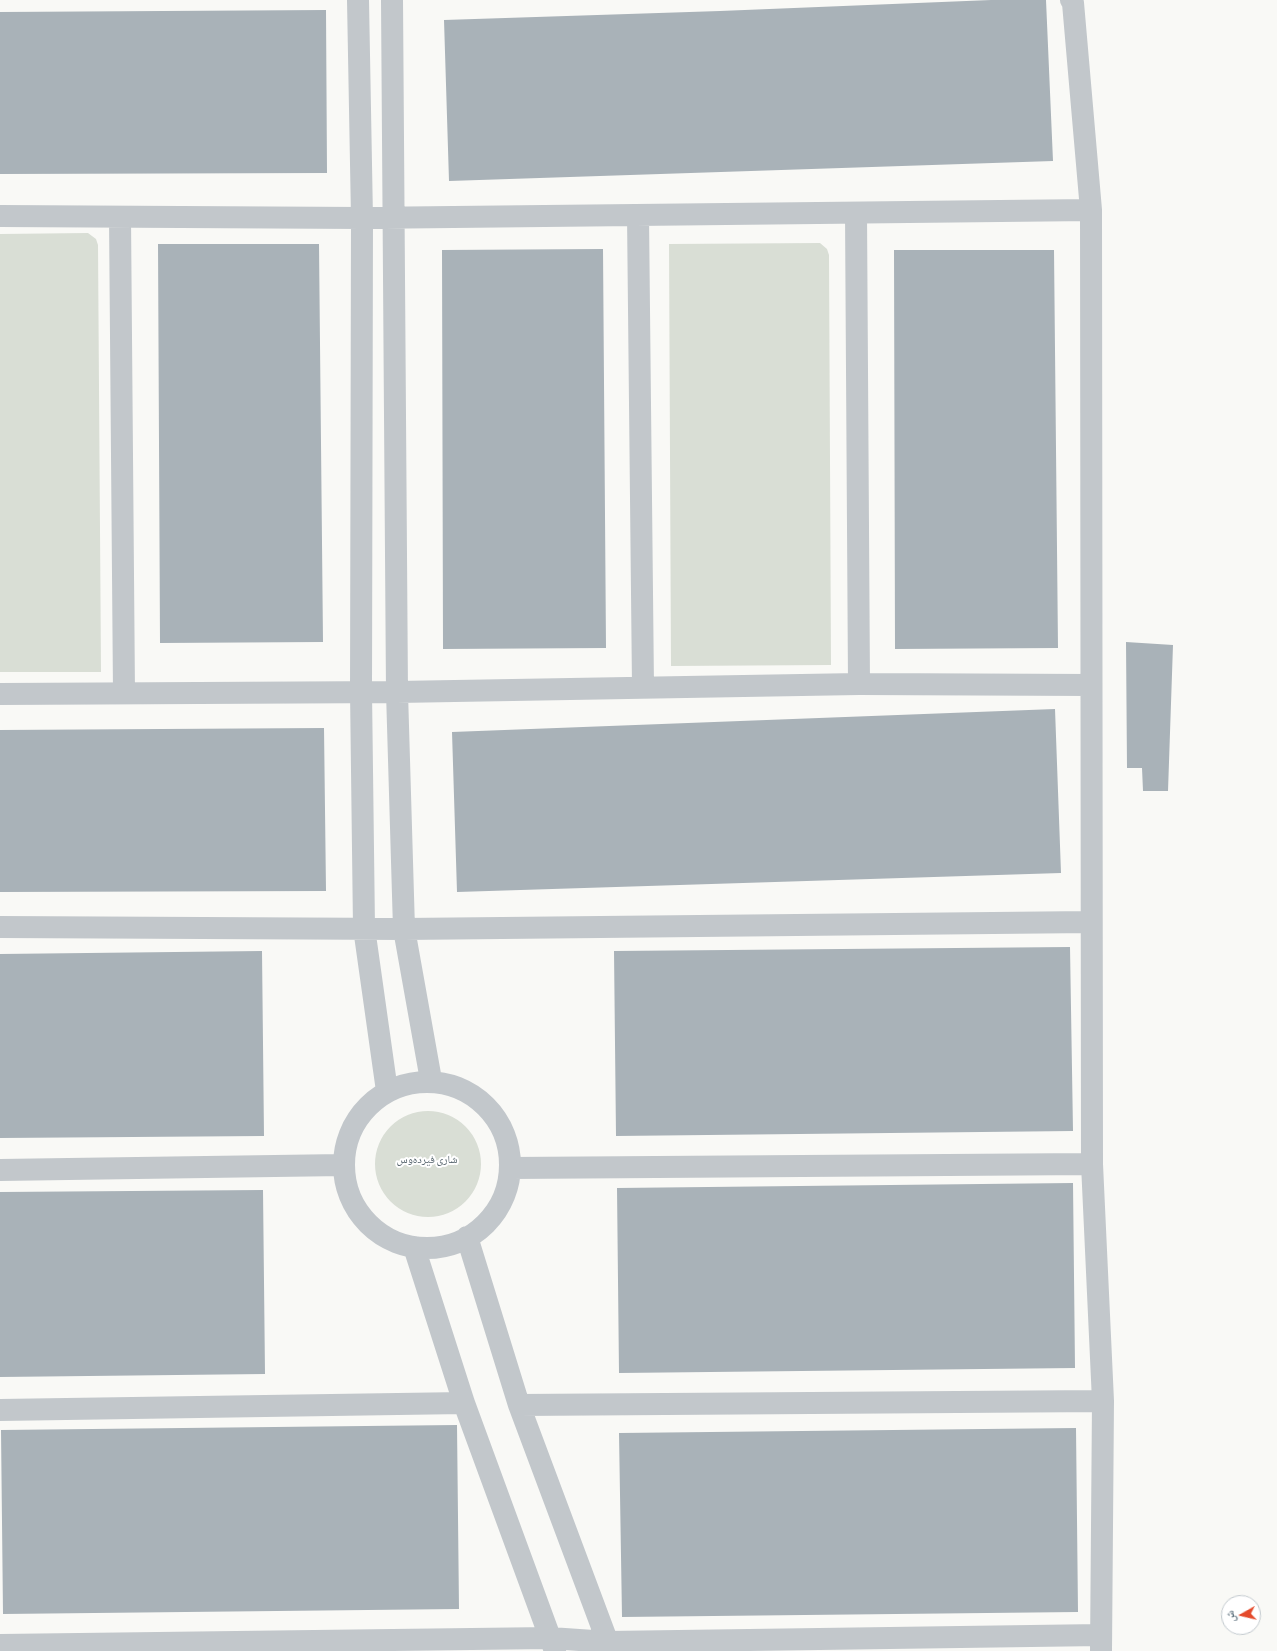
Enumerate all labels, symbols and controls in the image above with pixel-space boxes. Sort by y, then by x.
district label: شاری فیردەوس [397,1153,457,1167]
north arrow [1221,1595,1261,1635]
text: ش [1223,1610,1237,1623]

